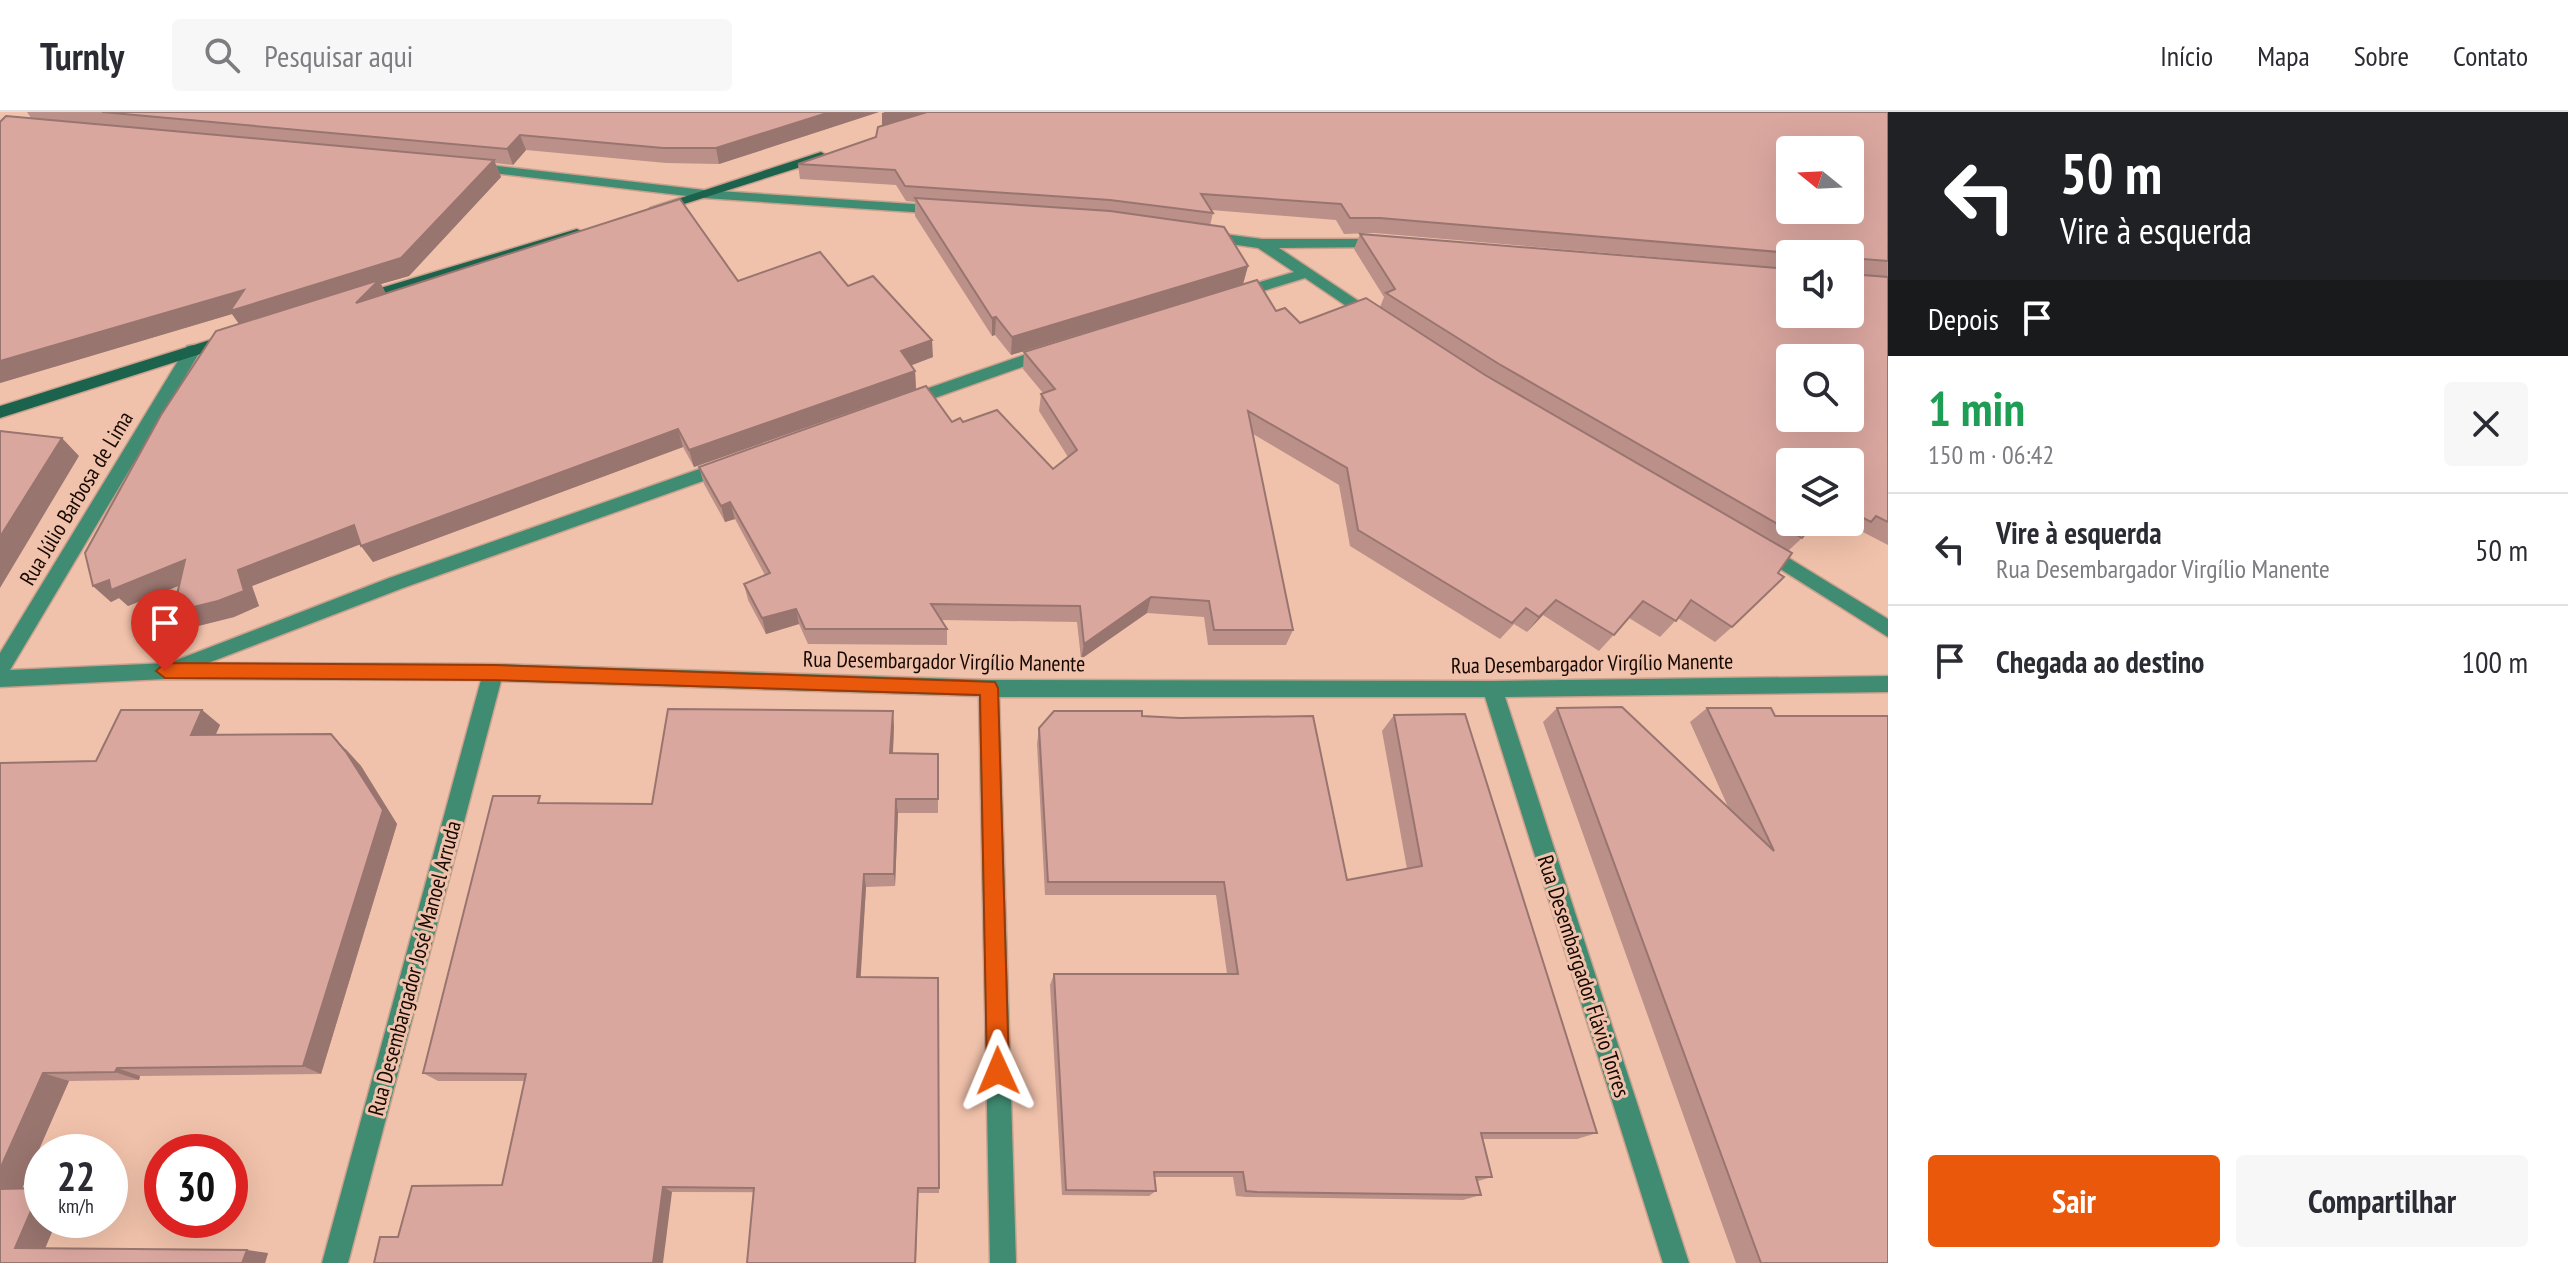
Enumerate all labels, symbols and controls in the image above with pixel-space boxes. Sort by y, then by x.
search box [172,19,732,91]
text: Turnly [40,31,124,80]
icon: search [200,33,244,77]
text: Pesquisar aqui [264,36,413,75]
text: Início [2160,37,2213,74]
text: Mapa [2257,37,2310,74]
text: Sobre [2354,37,2409,74]
text: Contato [2453,37,2528,74]
north arrow [1776,136,1864,224]
map controls [1776,136,1864,536]
text: 50 m [2060,137,2162,209]
icon: left [1928,144,2032,248]
text: Vire à esquerda [2060,207,2252,254]
button: sound [1776,240,1864,328]
icon: arrive [2015,296,2059,340]
text: Depois [1928,299,1999,338]
button: search [1776,344,1864,432]
text: 1 min [1928,377,2025,439]
button: close [2444,382,2528,466]
street label: Rua Júlio Barbosa de Lima [13,406,139,590]
text: 150 m · 06:42 [1928,438,2054,471]
button: layers [1776,448,1864,536]
text: Vire à esquerda [1996,513,2162,552]
icon: left [1928,527,1972,571]
text: 50 m [2475,530,2528,569]
text: Rua Desembargador Virgílio Manente [1996,552,2330,585]
pin [131,589,199,671]
icon: arrive [143,601,187,645]
icon: arrive [1928,639,1972,683]
text: Chegada ao destino [1996,642,2204,681]
text: 100 m [2462,642,2528,681]
street label: Rua Desembargador Virgílio Manente [803,645,1085,677]
street label: Rua Desembargador Virgílio Manente [1451,647,1733,679]
street label: Rua Desembargador José Manoel Arruda [361,818,467,1118]
street label: Rua Desembargador Flávio Torres [1532,851,1636,1101]
position arrow [956,1029,1040,1113]
speed limit sign: 30 [144,1134,248,1238]
text: 22 [57,1150,95,1202]
button: Sair [1928,1155,2220,1247]
button: Compartilhar [2236,1155,2528,1247]
text: km/h [58,1193,94,1219]

